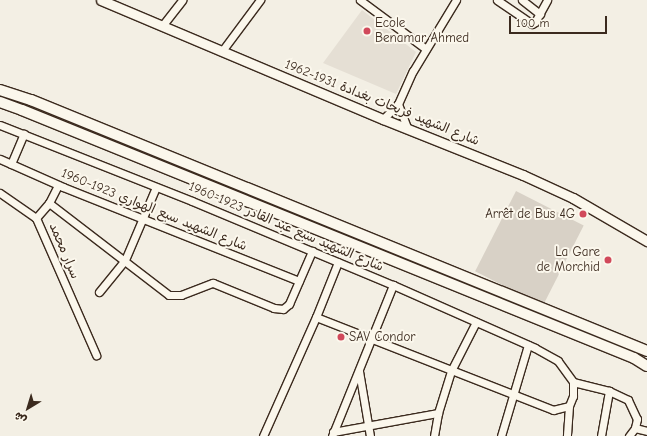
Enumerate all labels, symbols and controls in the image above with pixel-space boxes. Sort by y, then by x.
scale bar [511,8,609,34]
place label: Ecole Benamar Ahmed [375,16,469,47]
text: 100 m [516,16,549,30]
marker: Ecole Benamar Ahmed [362,26,372,36]
street label: شارع الشهيد فريحات بغدادة 1931-1962 [282,57,482,149]
street label: شارع الشهيد سبع الهواري 1923-1960 [59,165,249,255]
street label: شارع الشهيد سبع عبد القادر 1923-1960 [186,179,386,275]
place label: Arrêt de Bus 4G [485,206,575,222]
marker: Arrêt de Bus 4G [578,209,588,219]
street label: سرار محمد [45,221,83,281]
place label: La Gare de Morchid [537,245,600,276]
marker: La Gare de Morchid [603,255,613,265]
place label: SAV Condor [349,329,415,345]
marker: SAV Condor [336,332,346,342]
north arrow [8,388,48,428]
text: ش [12,409,29,427]

